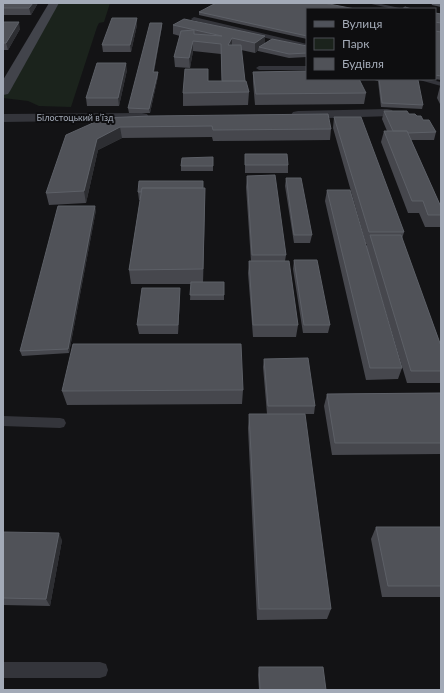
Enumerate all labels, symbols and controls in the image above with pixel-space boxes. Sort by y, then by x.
legend [306,8,436,80]
text: Вулиця [342,16,382,31]
text: Парк [342,36,370,51]
text: Будівля [342,56,384,71]
street label: Білостоцький в’їзд [36,112,114,123]

